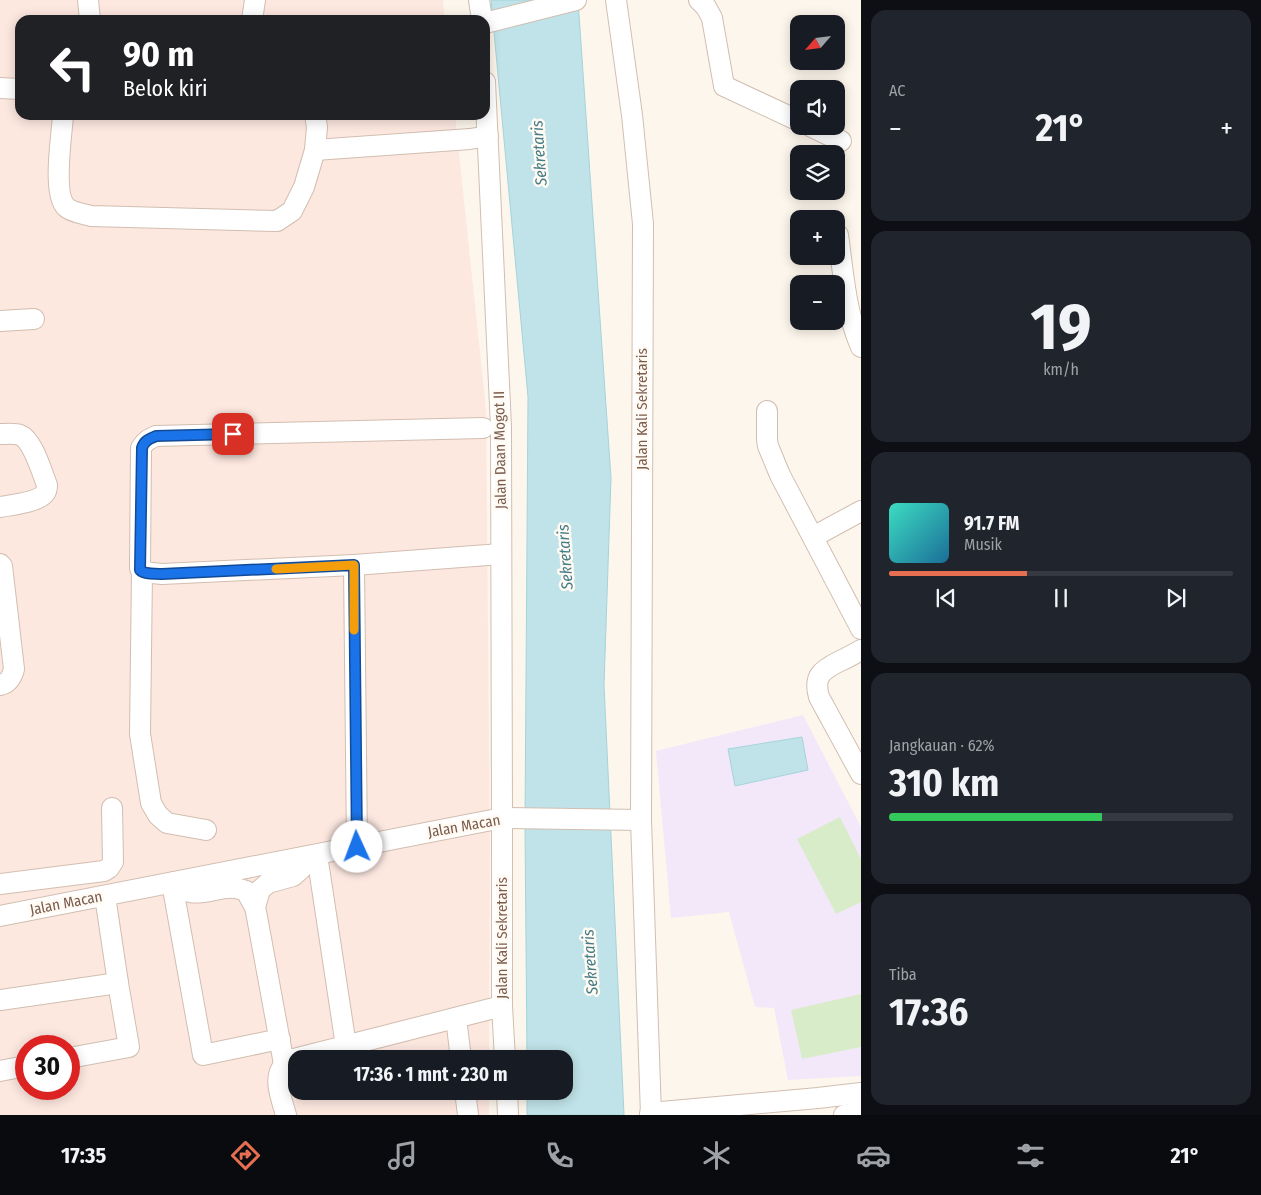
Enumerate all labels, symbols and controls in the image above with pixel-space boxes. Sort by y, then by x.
north arrow [790,15,845,70]
map controls [790,15,845,330]
text: 90 m [123,33,194,75]
icon: left [40,35,105,100]
text: Belok kiri [123,75,208,102]
button: sound [790,80,845,135]
text: AC [889,81,905,100]
text: 21° [1036,105,1086,151]
text: − [889,112,902,145]
text: + [1220,112,1233,145]
water label: Sekretaris [527,119,551,187]
button: layers [790,145,845,200]
button: + [790,210,845,265]
button: − [790,275,845,330]
text: 19 [1030,288,1092,366]
street label: Jalan Kali Sekretaris [633,348,651,470]
text: km/h [1043,360,1079,379]
street label: Jalan Daan Mogot II [490,391,510,509]
pin [212,413,254,455]
icon: arrive [219,420,247,448]
text: 91.7 FM [964,512,1020,535]
water label: Sekretaris [553,523,577,591]
text: Musik [964,535,1002,554]
icon: previous [932,584,960,612]
icon: pause [1047,584,1075,612]
icon: next [1162,584,1190,612]
text: Jangkauan · 62% [889,736,995,755]
text: 310 km [889,760,999,806]
street label: Jalan Macan [426,811,502,841]
position arrow [330,820,382,872]
street label: Jalan Kali Sekretaris [493,877,511,999]
street label: Jalan Macan [28,887,104,919]
water label: Sekretaris [578,928,602,996]
text: Tiba [889,965,917,984]
text: 17:36 [889,989,968,1035]
speed limit sign: 30 [15,1035,80,1100]
text: 17:36 · 1 mnt · 230 m [354,1063,507,1086]
icon: directions [228,1138,263,1173]
icon: music [385,1138,420,1173]
icon: phone [542,1138,577,1173]
icon: climate [699,1138,734,1173]
icon: car [856,1138,891,1173]
icon: filters [1013,1138,1048,1173]
text: 17:35 [61,1142,106,1169]
text: 21° [1171,1142,1200,1169]

